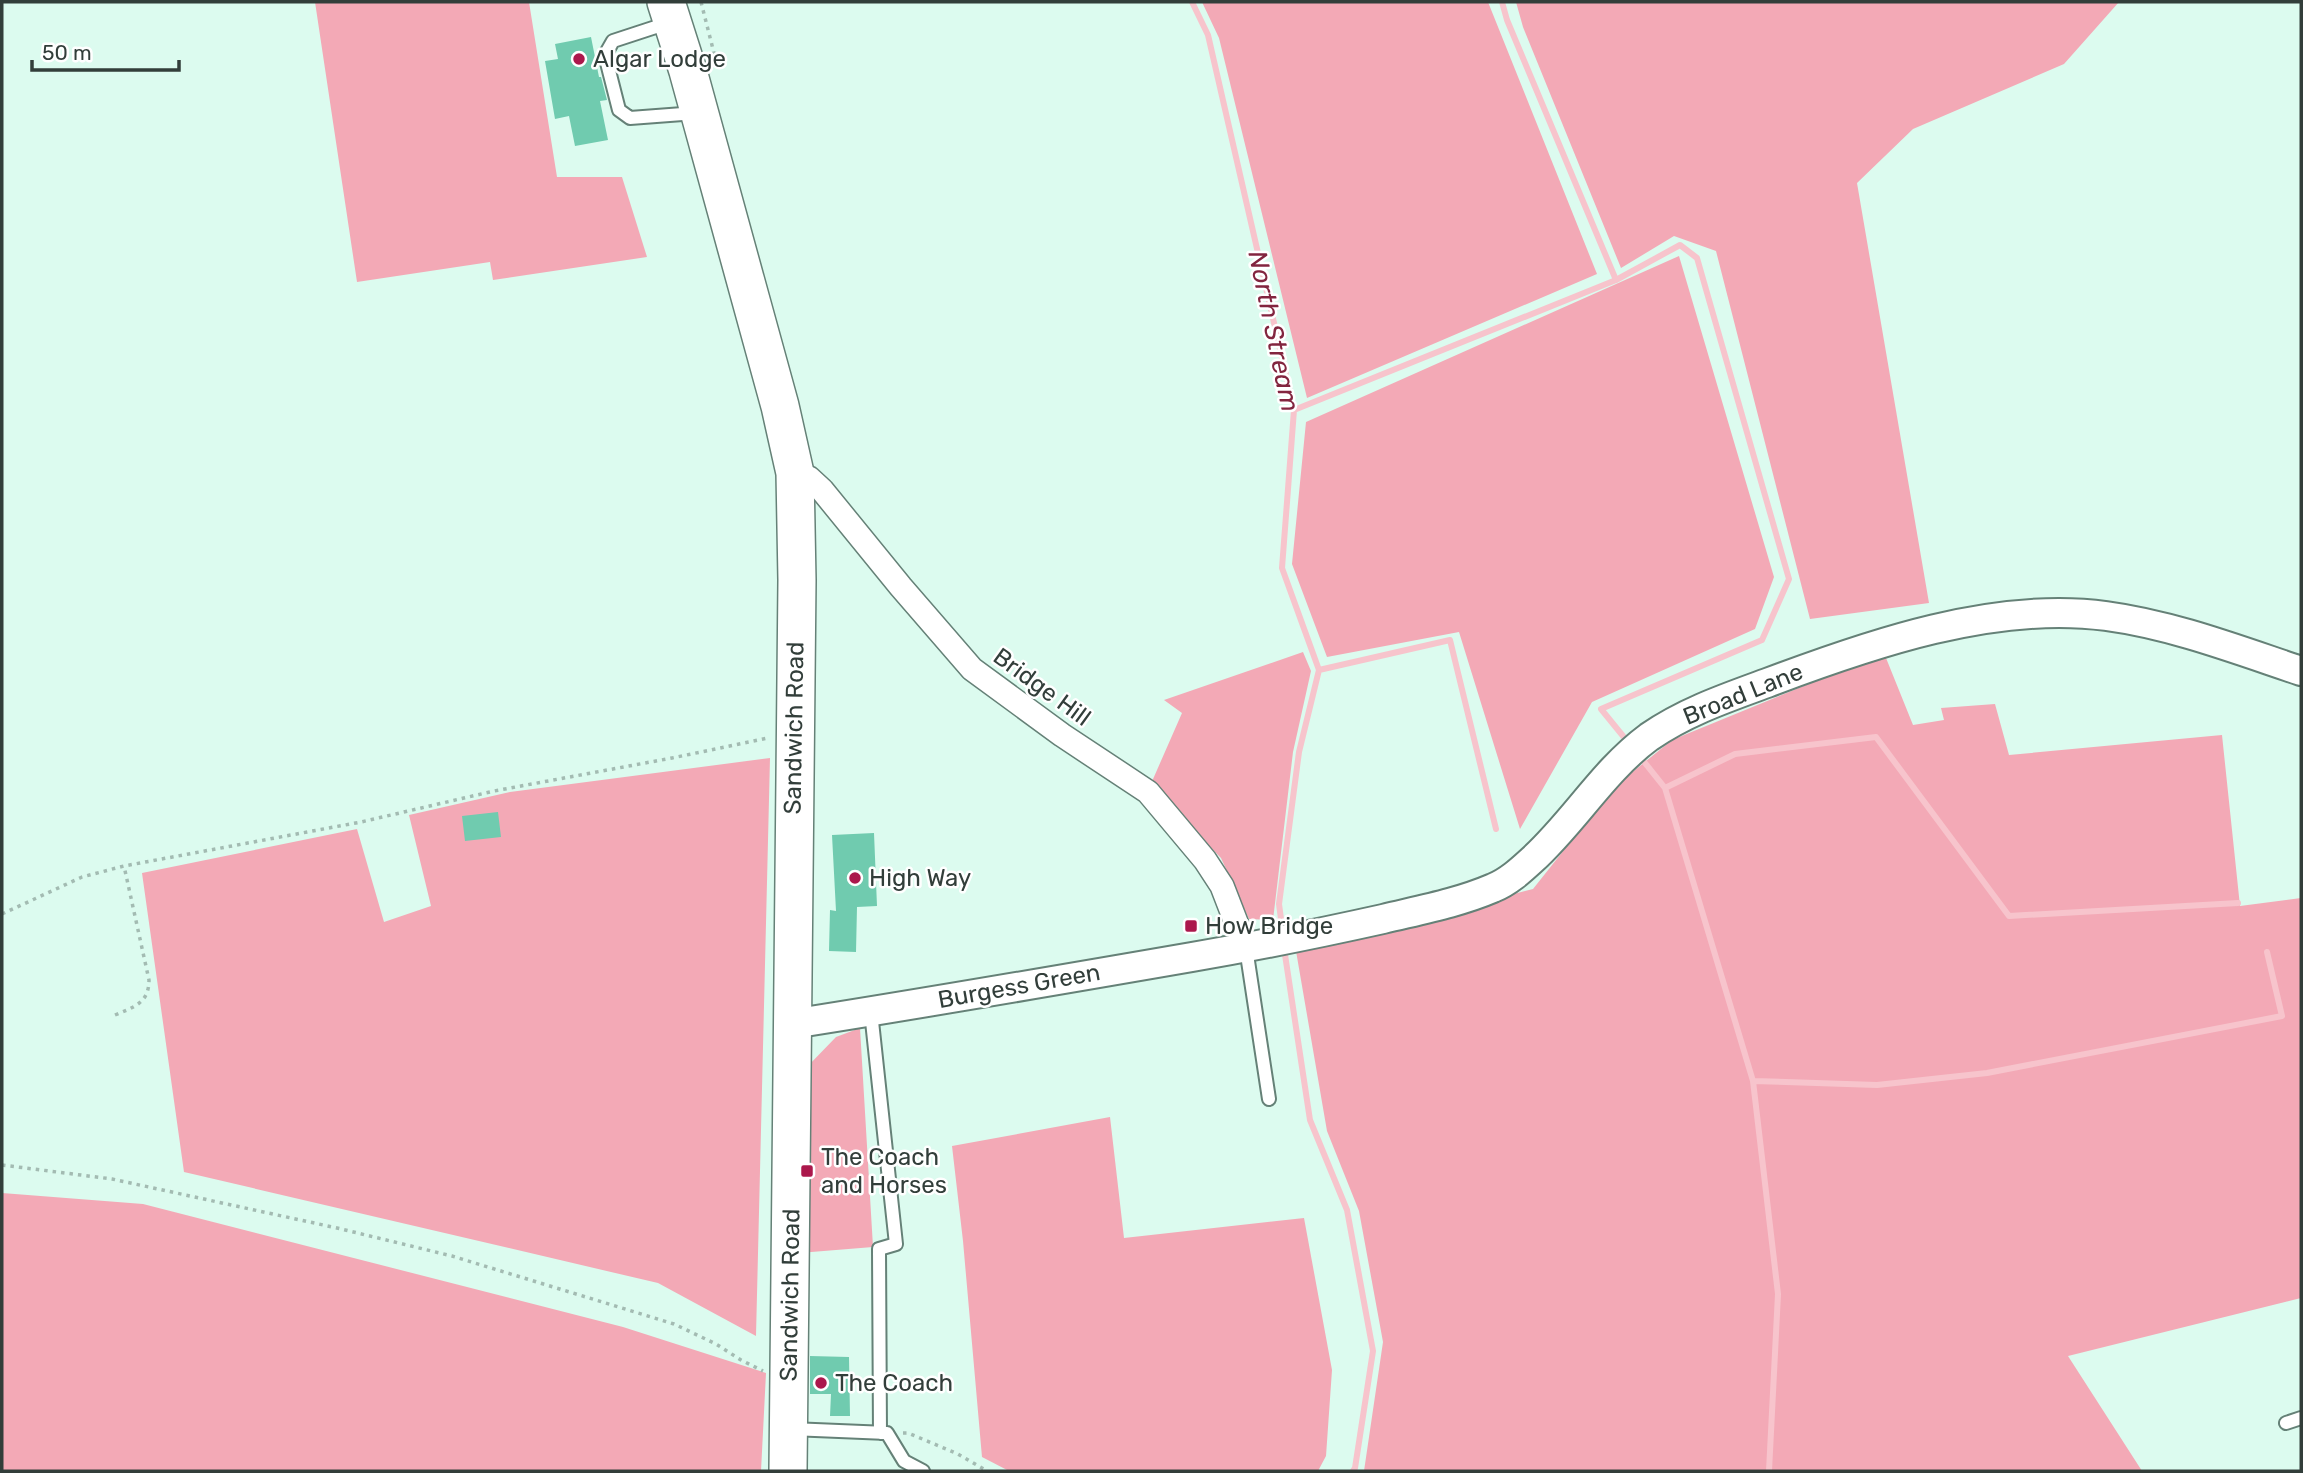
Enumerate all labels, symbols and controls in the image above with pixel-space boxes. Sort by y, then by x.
scale bar [32,28,178,72]
text: 50 m [42,40,92,65]
place label: Algar Lodge [593,45,726,73]
marker: Algar Lodge [571,51,587,67]
water label: North Stream [1241,248,1306,415]
street label: Sandwich Road [778,641,810,815]
street label: Bridge Hill [988,642,1096,732]
street label: Broad Lane [1679,657,1807,731]
place label: High Way [869,864,971,892]
marker: High Way [847,870,863,886]
place label: How Bridge [1205,912,1333,940]
marker: How Bridge [1183,918,1199,934]
street label: Burgess Green [936,958,1102,1014]
place label: The Coach and Horses [821,1143,947,1199]
marker: The Coach and Horses [799,1163,815,1179]
street label: Sandwich Road [774,1208,806,1382]
place label: The Coach [835,1369,953,1397]
marker: The Coach [813,1375,829,1391]

